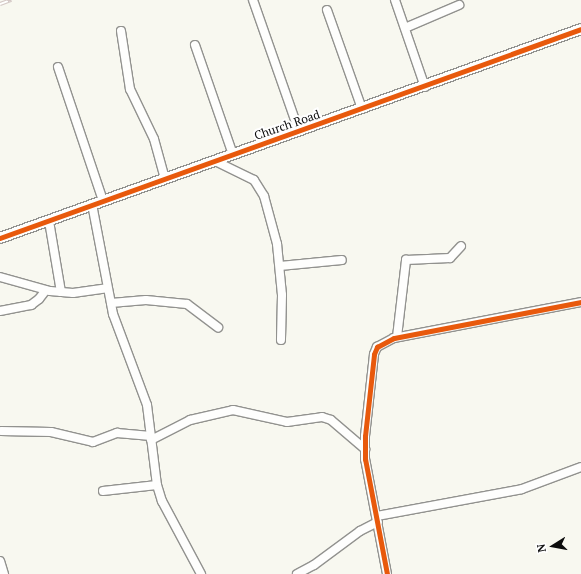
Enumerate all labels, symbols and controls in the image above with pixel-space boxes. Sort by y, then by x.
street label: Church Road [252,107,322,143]
north arrow [533,526,573,566]
text: N [534,543,549,554]

